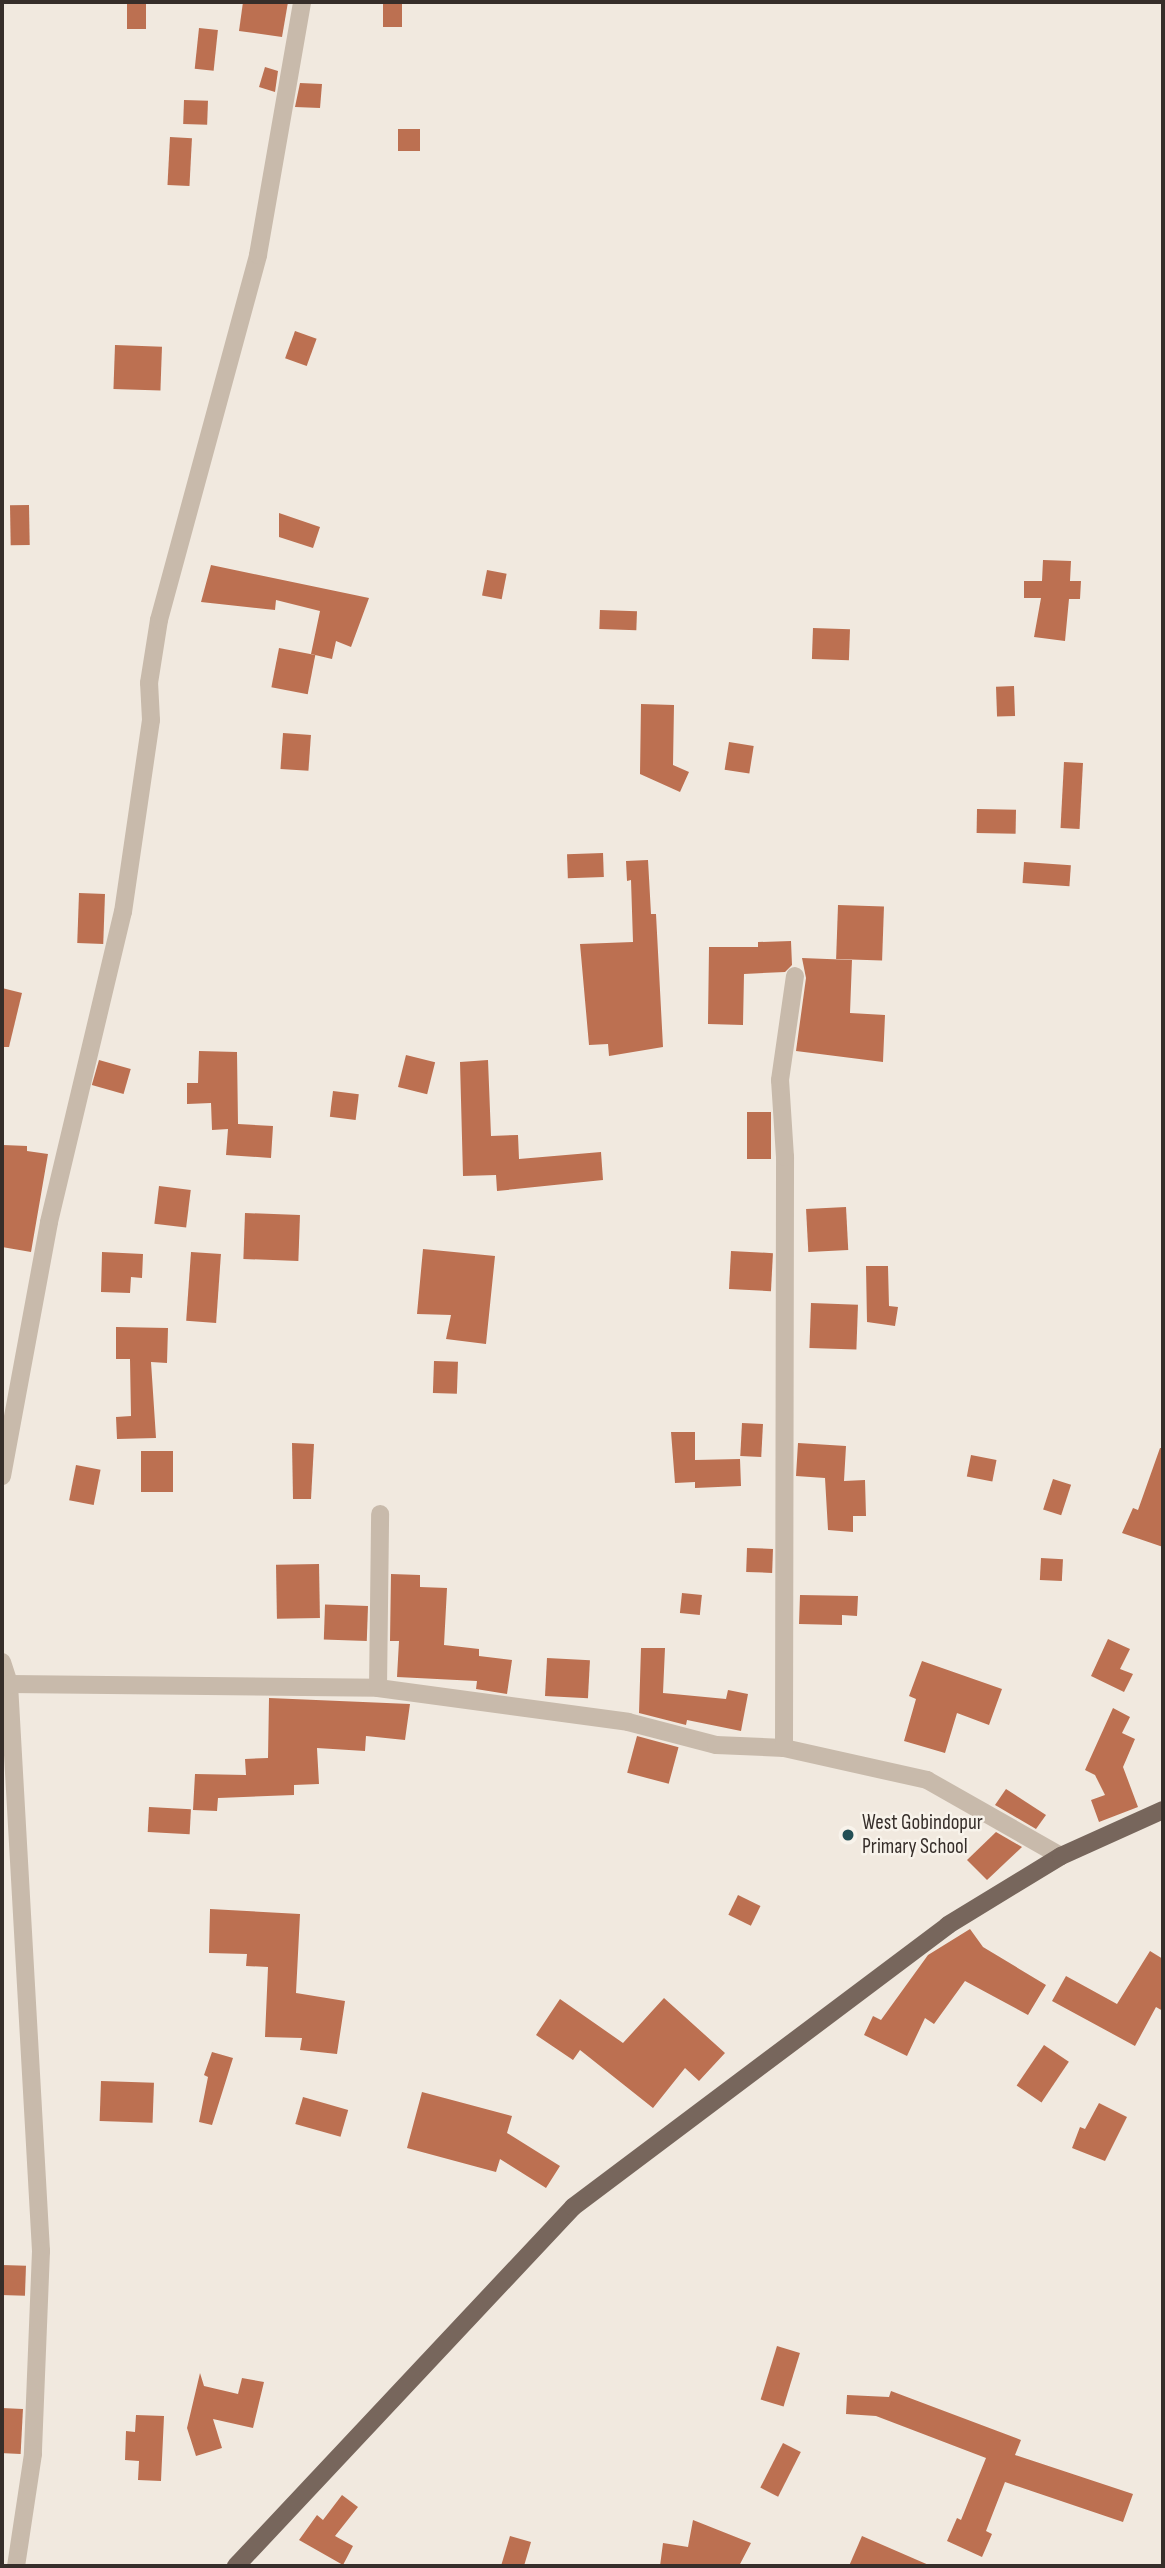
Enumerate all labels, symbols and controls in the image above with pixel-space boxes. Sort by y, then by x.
place label: West Gobindopur Primary School [862,1810,983,1860]
marker: West Gobindopur Primary School [840,1827,856,1843]

